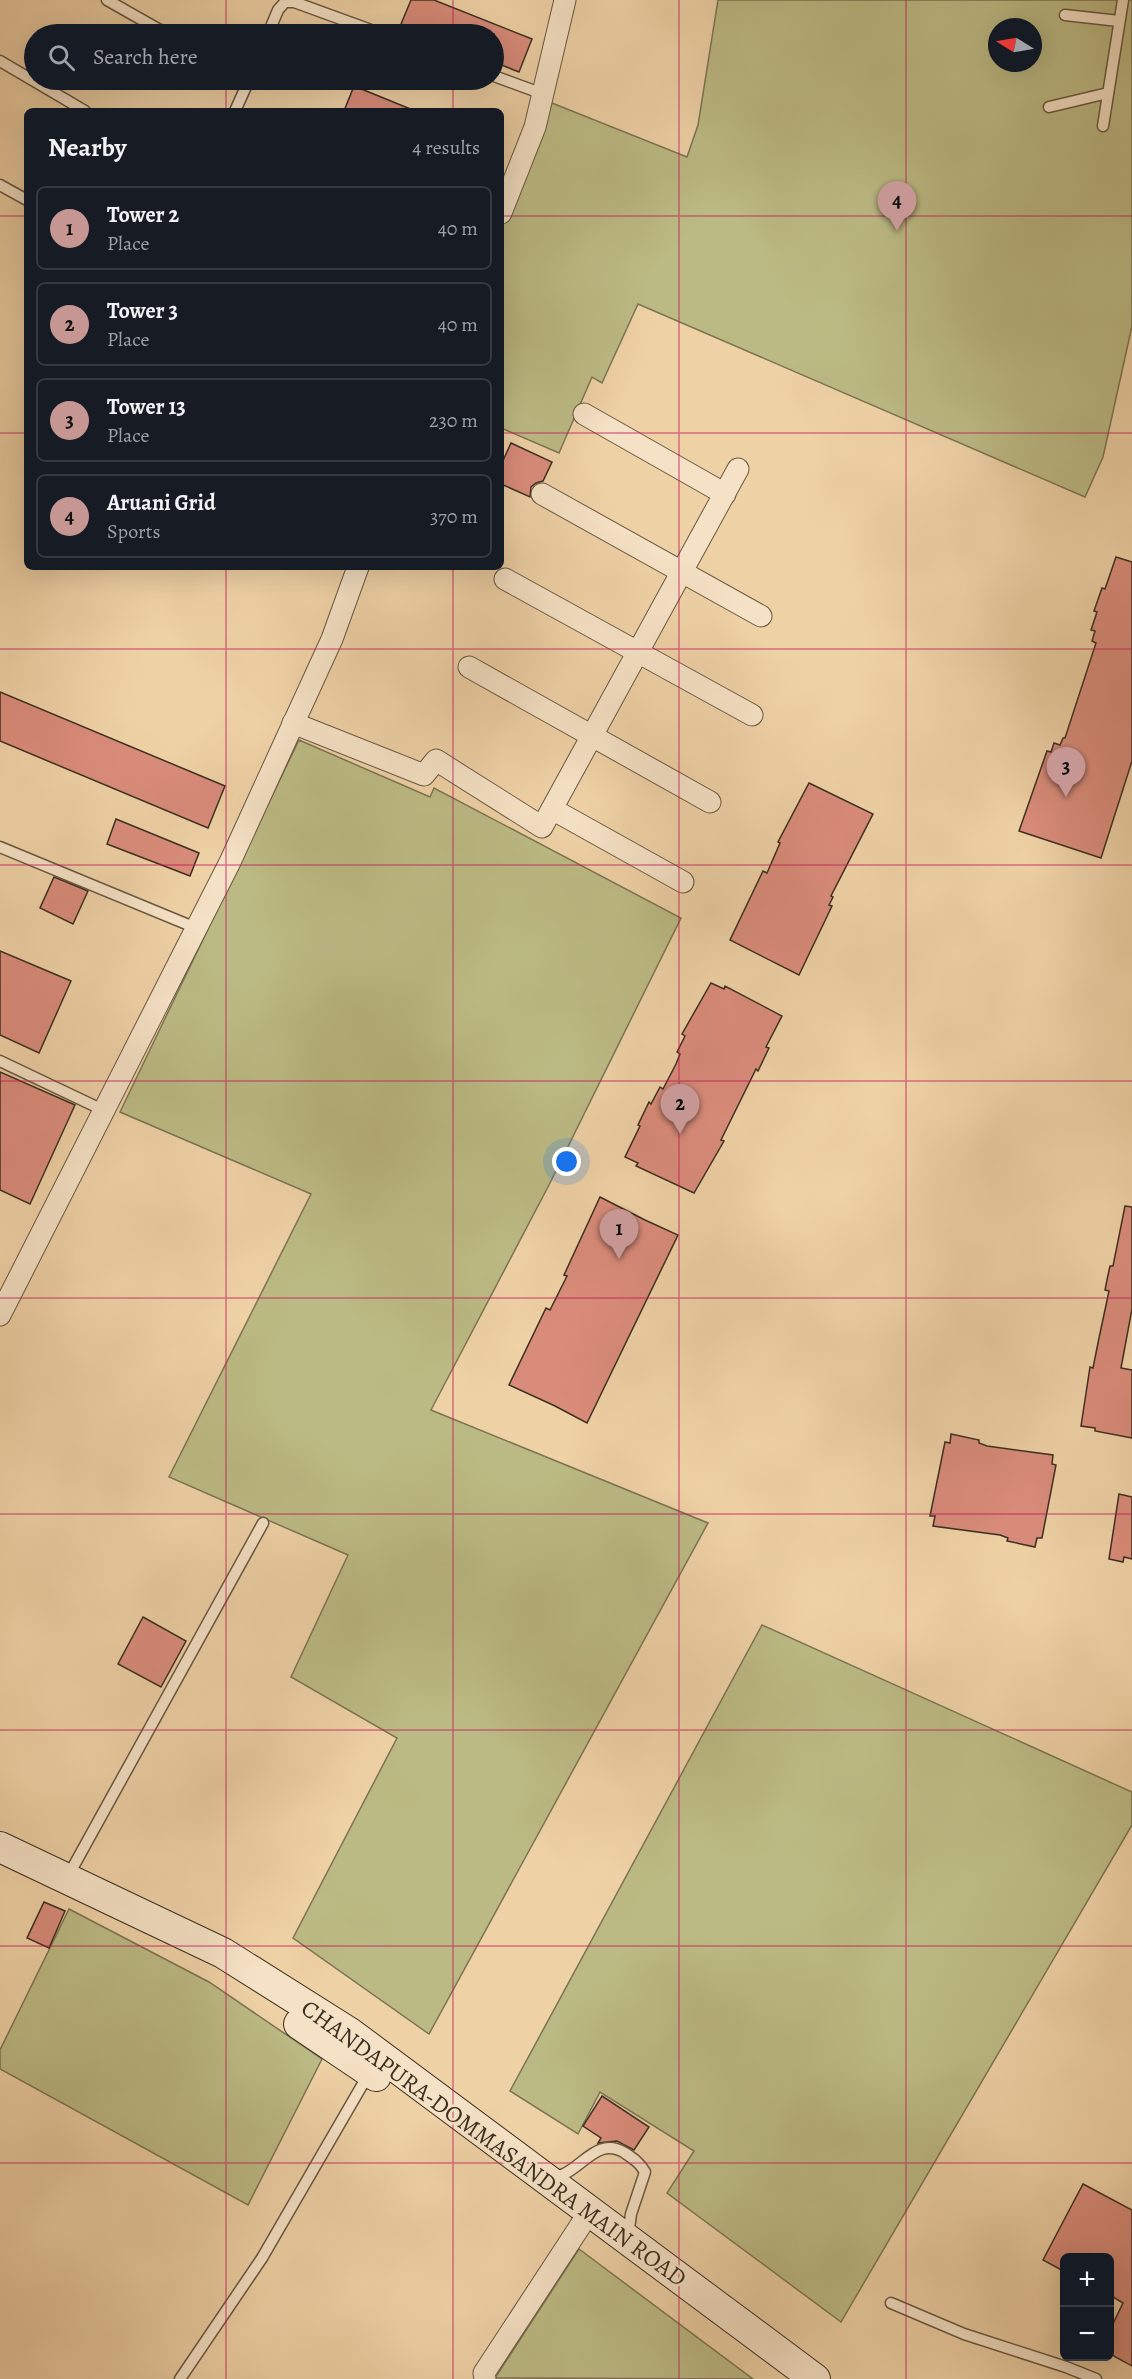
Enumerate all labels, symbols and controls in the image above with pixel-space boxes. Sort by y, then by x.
north arrow [988,18,1042,72]
search box [24,24,504,90]
icon: search [45,41,78,74]
text: Search here [93,42,198,72]
text: Nearby [48,130,127,165]
text: 4 results [412,134,480,161]
pin: 4 [878,182,916,231]
text: Tower 2 [107,200,179,230]
text: 1 [66,215,73,242]
text: 40 m [438,215,478,242]
text: Place [107,230,149,257]
text: Tower 3 [107,296,178,326]
text: 2 [65,311,74,338]
text: 40 m [438,311,478,338]
text: Place [107,326,149,353]
text: Tower 13 [107,392,186,422]
text: 3 [65,407,74,434]
text: 230 m [429,407,478,434]
text: Place [107,422,149,449]
text: Aruani Grid [107,488,216,518]
text: 4 [65,503,74,530]
text: 370 m [430,503,478,530]
text: Sports [107,518,160,545]
pin: 3 [1046,748,1086,797]
pin: 2 [660,1084,700,1134]
your location [552,1147,581,1176]
pin: 1 [600,1210,638,1259]
street label: CHANDAPURA-DOMMASANDRA MAIN ROAD [295,1992,693,2294]
map controls [1060,2253,1114,2361]
button: + [1060,2253,1114,2307]
button: − [1060,2307,1114,2361]

